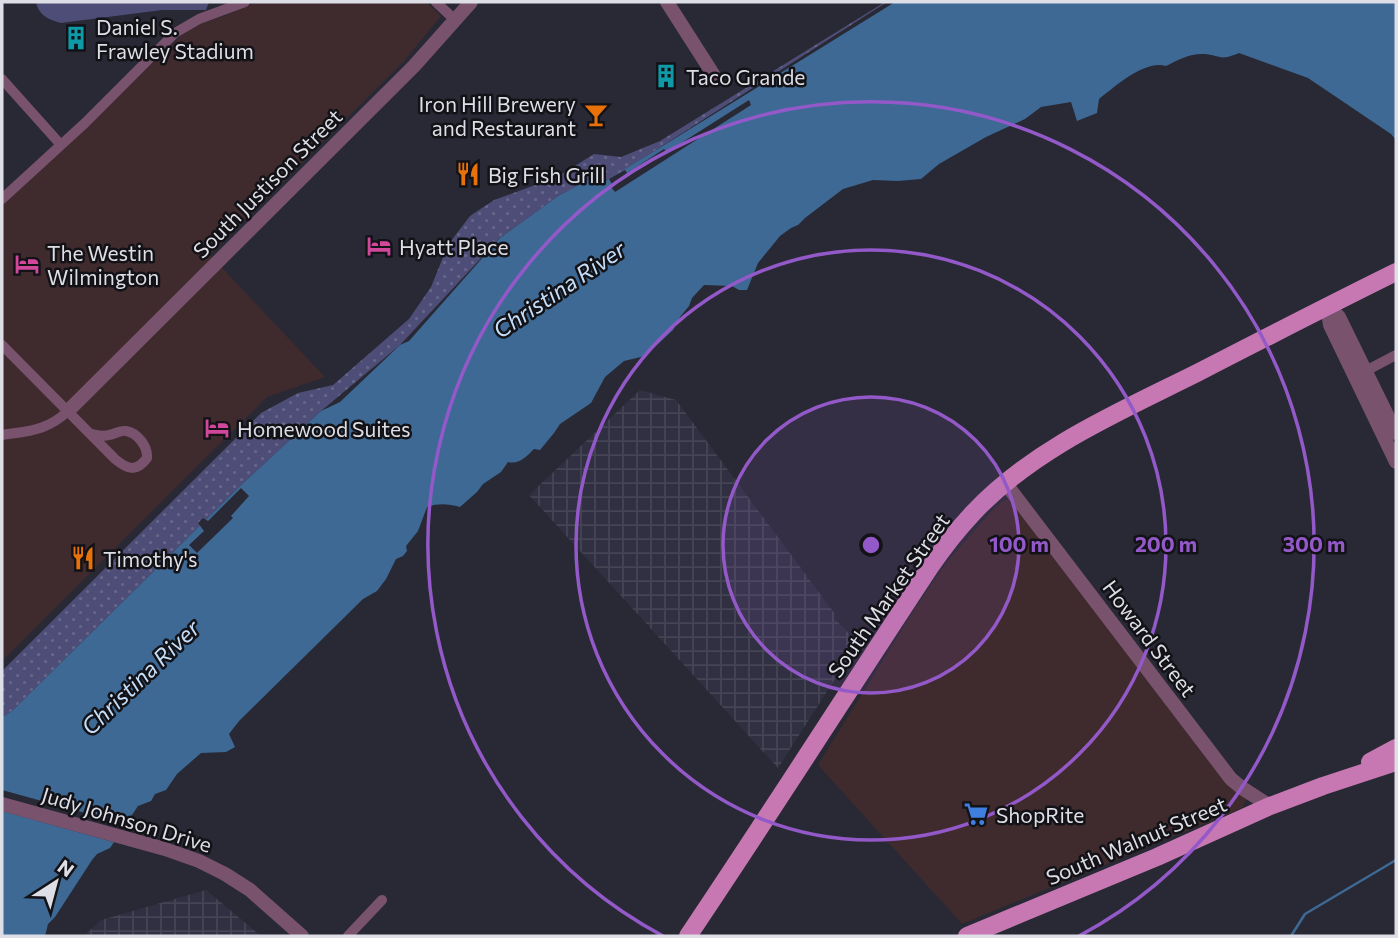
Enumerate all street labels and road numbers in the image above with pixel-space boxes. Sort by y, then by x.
street label: South Justison Street [187,103,347,263]
street label: South Market Street [822,508,954,682]
street label: Howard Street [1098,575,1202,701]
street label: Judy Johnson Drive [39,781,215,857]
street label: South Walnut Street [1042,791,1230,889]

